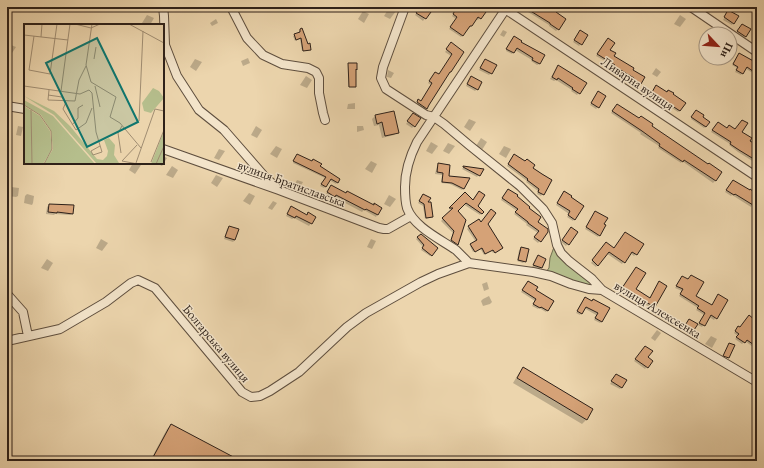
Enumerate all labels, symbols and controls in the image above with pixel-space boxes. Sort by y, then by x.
inset map [24,24,164,164]
north arrow [698,26,738,66]
text: Пн [717,41,737,61]
street label: Ливарна вулиця [598,53,678,114]
street label: вулиця Братиславська [236,156,349,211]
street label: вулиця Алексєєнка [611,277,705,342]
street label: Болгарська вулиця [179,301,254,386]

